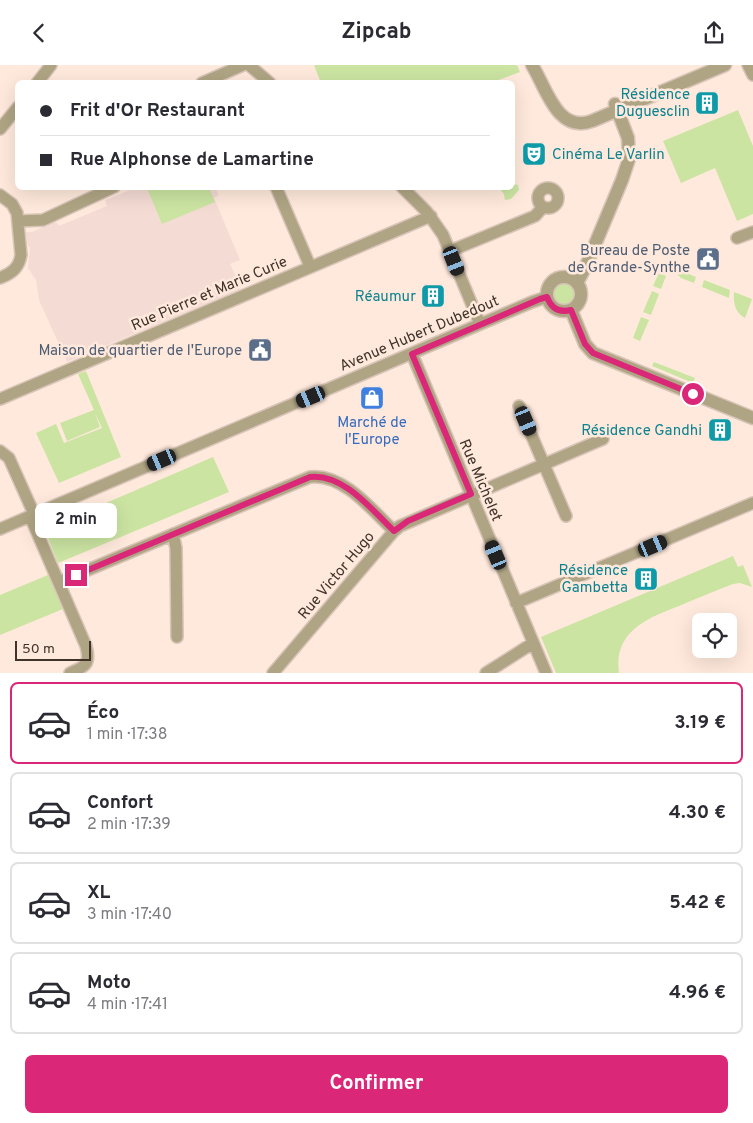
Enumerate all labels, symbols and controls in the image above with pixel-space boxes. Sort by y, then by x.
icon: back [25,19,53,47]
text: Zipcab [342,19,411,46]
icon: share [700,19,728,47]
place label: Résidence Duguesclin [616,86,690,122]
building icon: Résidence Duguesclin [694,90,720,116]
text: Frit d'Or Restaurant [70,99,245,123]
theatre icon: Cinéma Le Varlin [521,141,547,167]
place label: Cinéma Le Varlin [552,146,665,165]
text: Rue Alphonse de Lamartine [70,148,314,172]
place label: Bureau de Poste de Grande-Synthe [568,242,690,278]
car [441,244,466,278]
public building icon: Bureau de Poste de Grande-Synthe [695,246,721,272]
street label: Rue Pierre et Marie Curie [129,253,291,336]
building icon: Réaumur [420,283,446,309]
place label: Réaumur [355,288,416,307]
street label: Avenue Hubert Dubedout [337,292,502,377]
public building icon: Maison de quartier de l'Europe [247,337,273,363]
place label: Maison de quartier de l'Europe [38,342,242,361]
route start [682,383,704,405]
car [294,384,327,410]
shop icon: Marché de l'Europe [359,385,385,411]
car [513,404,538,438]
place label: Marché de l'Europe [337,414,407,450]
building icon: Résidence Gandhi [707,417,733,443]
place label: Résidence Gandhi [581,422,702,441]
street label: Rue Michelet [454,437,505,525]
car [145,447,178,473]
callout: 2 min [35,503,117,537]
text: 2 min [55,510,97,530]
street label: Rue Victor Hugo [295,528,379,624]
car [636,533,669,559]
car [483,538,508,572]
place label: Résidence Gambetta [558,562,628,598]
route end [65,564,87,586]
building icon: Résidence Gambetta [633,566,659,592]
map controls [692,613,737,658]
button: locate [692,613,737,658]
scale bar [15,638,91,661]
text: 50 m [22,641,55,658]
icon: car [27,701,72,746]
text: Éco [87,701,119,725]
text: 3.19 € [674,711,726,735]
text: 1 min · 17:38 [87,725,168,745]
icon: car [27,791,72,836]
text: Confort [87,791,153,815]
text: 4.30 € [669,801,726,825]
text: 2 min · 17:39 [87,815,171,835]
icon: car [27,881,72,926]
text: XL [87,881,110,905]
text: 5.42 € [669,891,726,915]
text: 3 min · 17:40 [87,905,172,925]
icon: car [27,971,72,1016]
text: Moto [87,971,131,995]
text: 4.96 € [669,981,726,1005]
text: 4 min · 17:41 [87,995,168,1015]
button: Confirmer [25,1055,728,1113]

